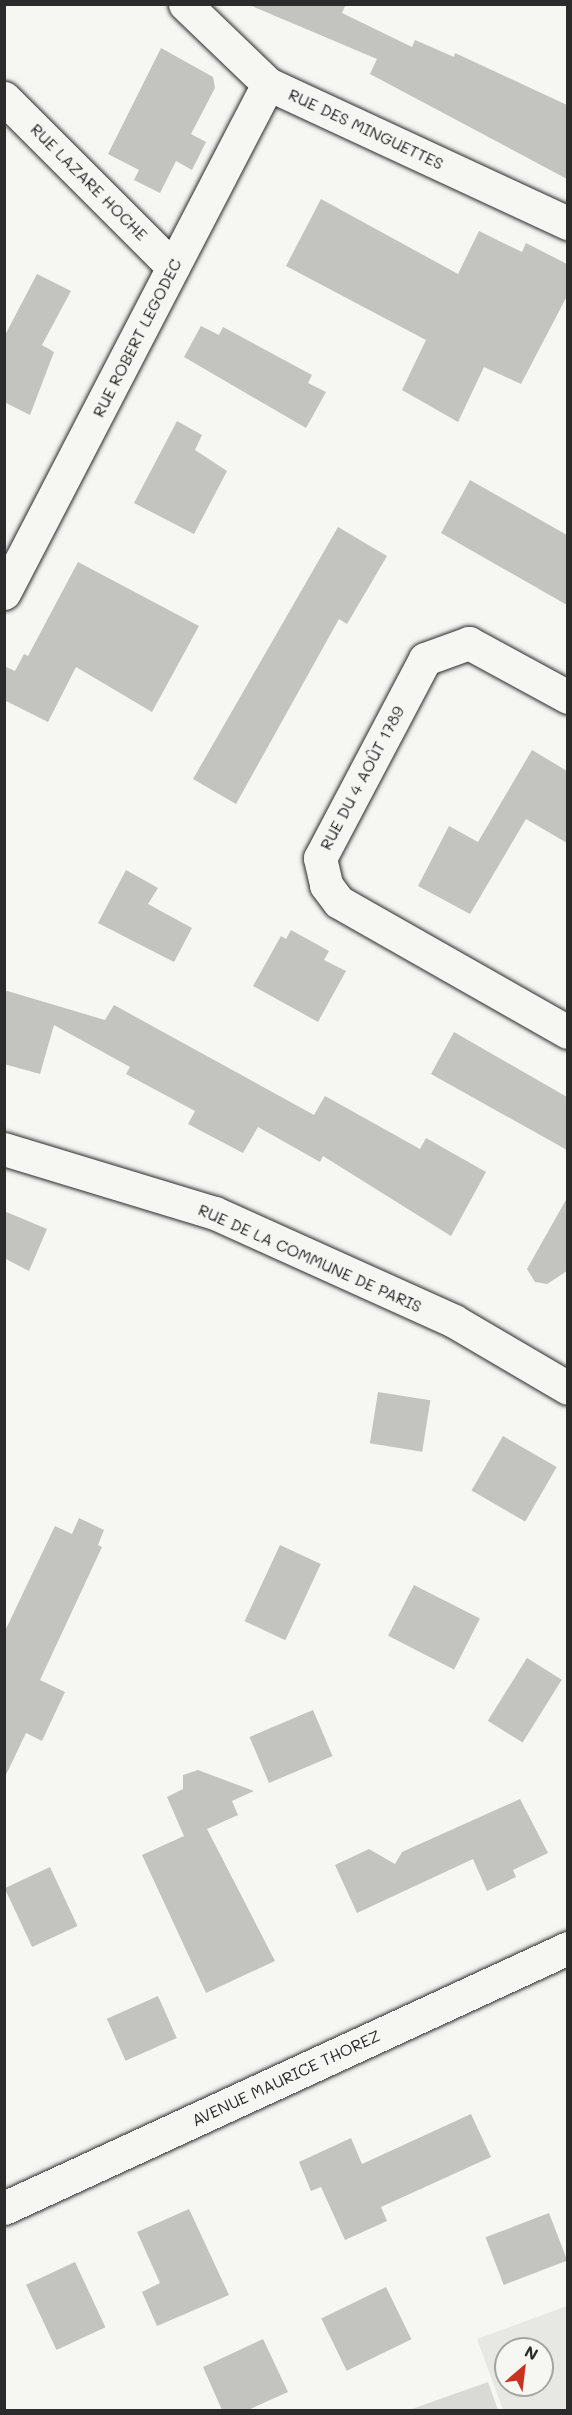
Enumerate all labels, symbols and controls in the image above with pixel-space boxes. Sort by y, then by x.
street label: RUE DES MINGUETTES [285,85,447,173]
street label: RUE LAZARE HOCHE [27,120,151,244]
street label: RUE ROBERT LEGODEC [89,256,185,420]
street label: RUE DU 4 AOÛT 1789 [316,703,408,853]
street label: RUE DE LA COMMUNE DE PARIS [195,1200,425,1316]
street label: AVENUE MAURICE THOREZ [189,2026,383,2130]
north arrow [494,2337,554,2397]
text: N [521,2340,542,2365]

